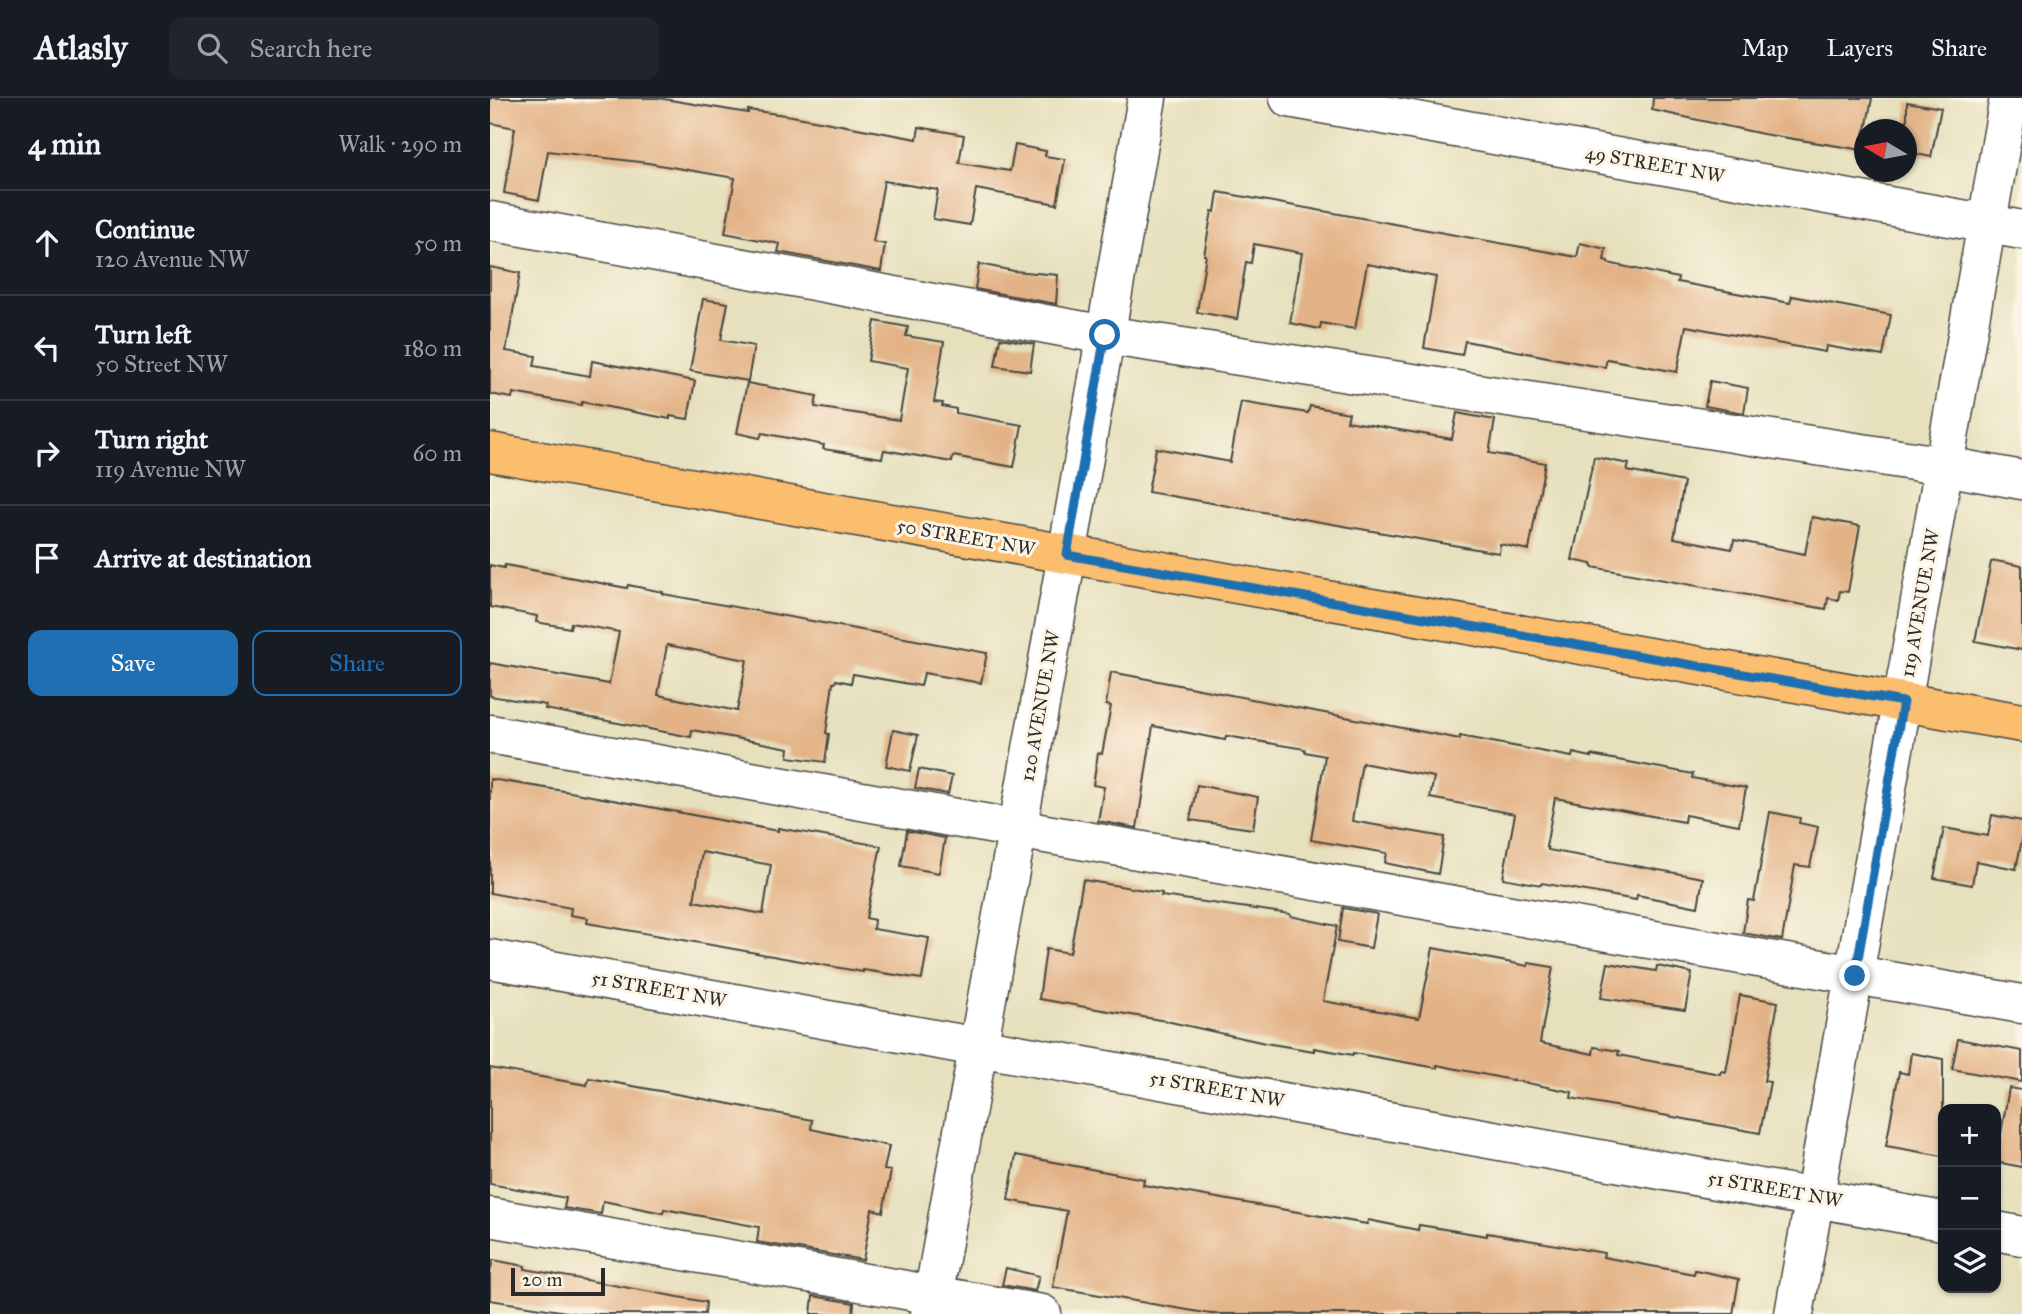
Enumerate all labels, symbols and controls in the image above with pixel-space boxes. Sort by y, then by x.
search box [169,17,659,80]
text: Atlasly [35,28,127,68]
icon: search [193,29,231,67]
text: Search here [249,32,372,64]
text: Map [1742,33,1789,63]
text: Layers [1827,33,1893,63]
text: Share [1931,33,1987,63]
north arrow [1854,119,1917,182]
text: 4 min [28,126,101,162]
text: Walk · 290 m [338,130,462,158]
street label: 49 STREET NW [1584,140,1727,188]
text: Continue [95,213,195,245]
icon: ahead [28,224,66,262]
text: 50 m [414,229,462,257]
text: 120 Avenue NW [95,245,249,273]
text: Turn left [95,318,191,350]
route start [1089,319,1120,350]
icon: left [28,329,66,367]
text: 180 m [403,334,462,362]
text: 50 Street NW [95,350,227,378]
text: Turn right [95,423,208,455]
icon: right [28,434,66,472]
text: 60 m [413,439,462,467]
text: 119 Avenue NW [95,455,246,483]
street label: 50 STREET NW [895,514,1038,561]
street label: 119 AVENUE NW [1896,526,1945,679]
icon: arrive [28,539,66,577]
text: Arrive at destination [95,542,312,574]
street label: 120 AVENUE NW [1015,628,1065,783]
button: Save [28,630,238,696]
button: Share [252,630,462,696]
route end [1839,960,1870,991]
street label: 51 STREET NW [590,966,729,1012]
street label: 51 STREET NW [1148,1066,1287,1112]
map controls [1938,1104,2001,1293]
button: + [1938,1104,2001,1167]
street label: 51 STREET NW [1706,1166,1845,1212]
button: − [1938,1167,2001,1230]
button: layers [1938,1230,2001,1293]
scale bar [511,1265,606,1297]
text: 20 m [522,1268,563,1291]

